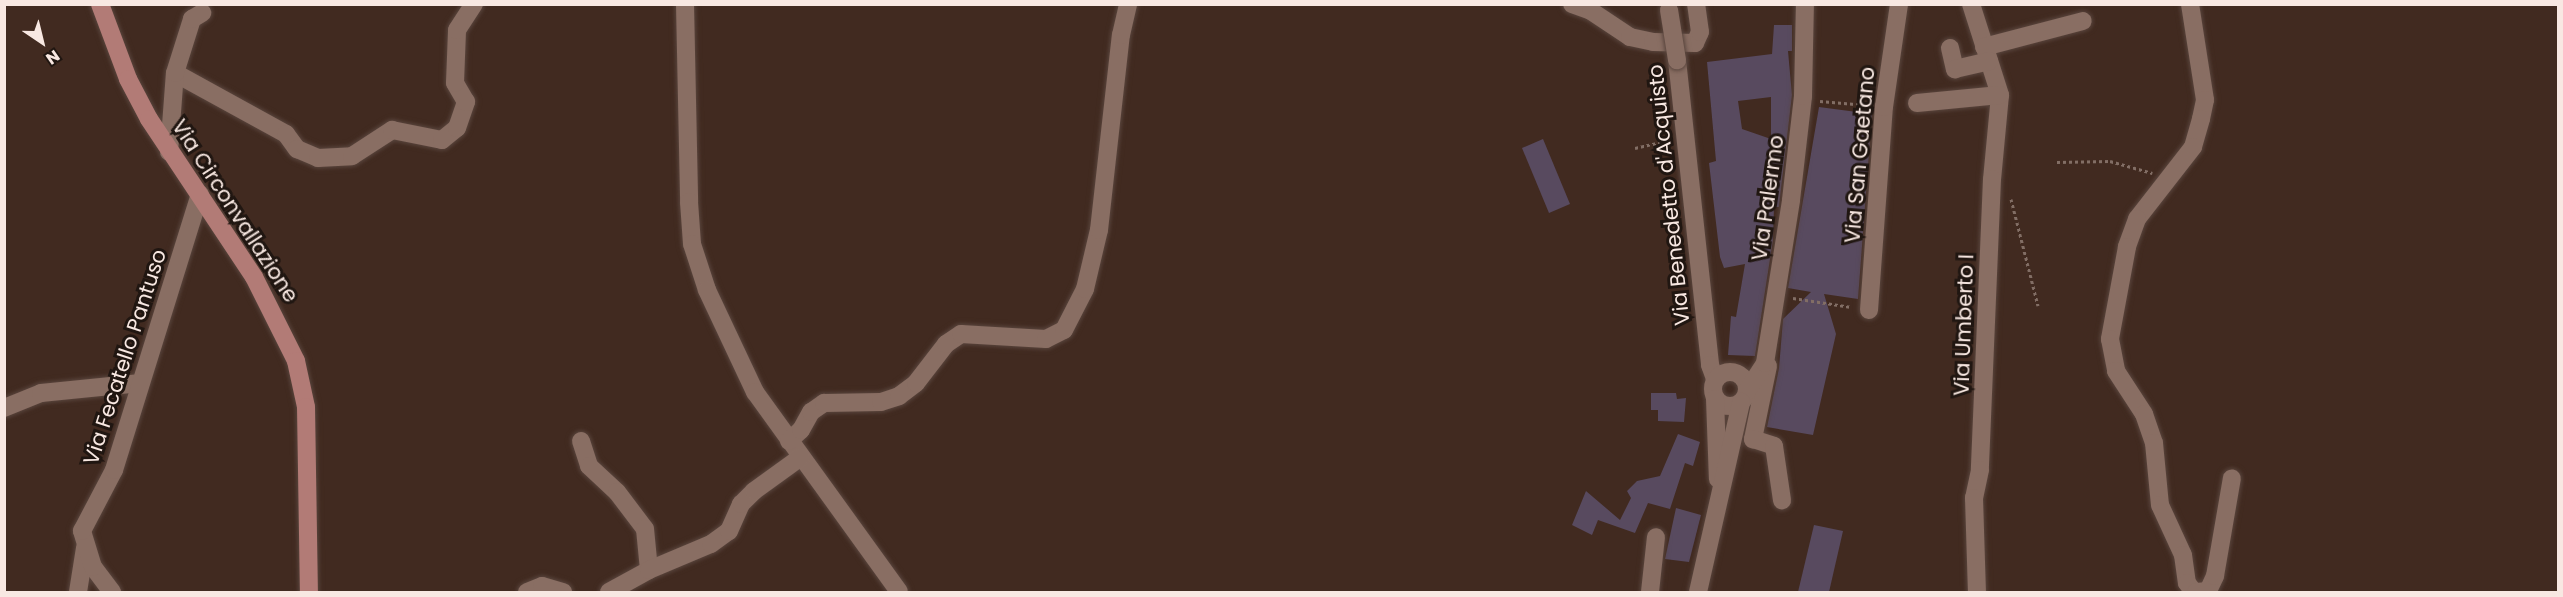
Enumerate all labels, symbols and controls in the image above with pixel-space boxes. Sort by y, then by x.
north arrow [12,12,72,72]
text: N [41,44,64,70]
street label: Via Benedetto d'Acquisto [1643,63,1695,327]
street label: Via San Gaetano [1840,66,1880,244]
street label: Via Circonvallazione [166,115,304,307]
street label: Via Palermo [1747,134,1789,262]
street label: Via Fecatello Pantuso [78,246,172,468]
street label: Via Umberto I [1949,254,1979,396]

